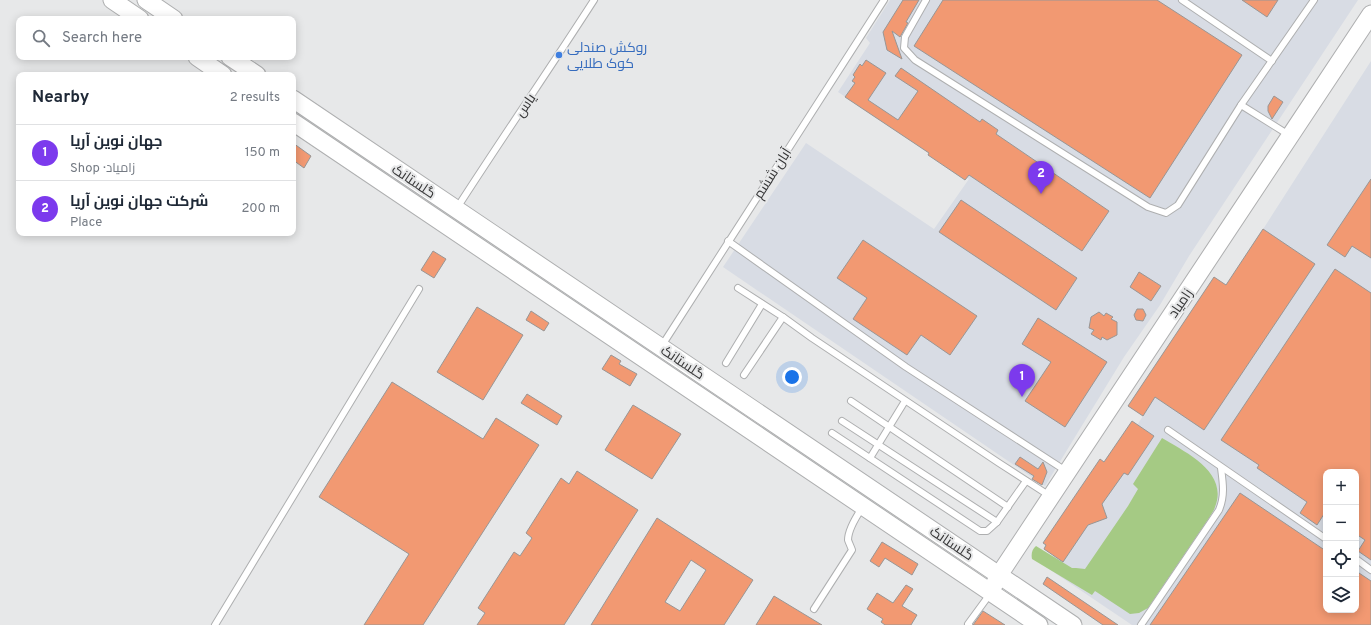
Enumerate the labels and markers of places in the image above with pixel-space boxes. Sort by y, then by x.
place label: روکش صندلی کوک طلایی [567,40,647,73]
marker: روکش صندلی کوک طلایی [554,50,564,60]
pin: 2 [1028,161,1054,194]
pin: 1 [1009,364,1035,397]

